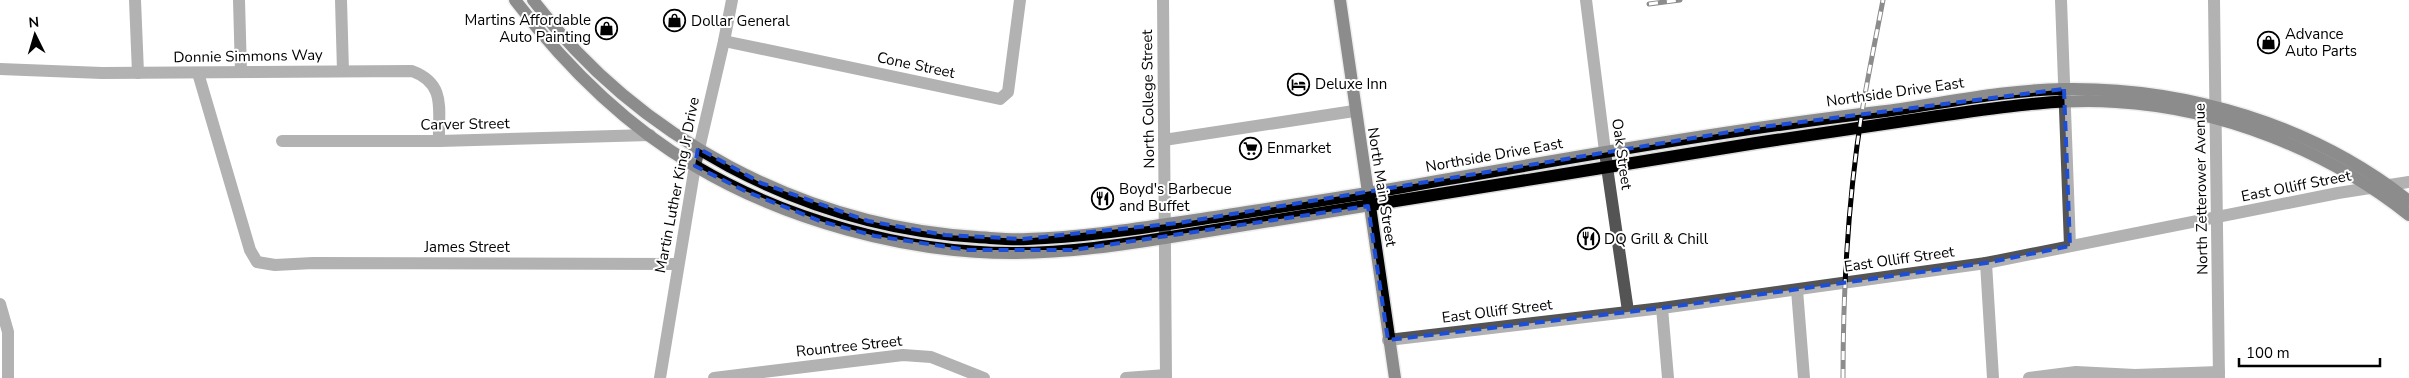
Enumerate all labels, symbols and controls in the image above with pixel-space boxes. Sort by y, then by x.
shop icon: Dollar General [663,9,687,33]
north arrow [10,10,60,60]
place label: Martins Affordable Auto Painting [464,10,591,47]
place label: Dollar General [691,11,790,31]
text: N [28,13,40,32]
shop icon: Martins Affordable Auto Painting [595,17,619,41]
place label: Advance Auto Parts [2285,24,2357,61]
street label: North College Street [1137,29,1159,169]
shop icon: Advance Auto Parts [2257,31,2281,55]
street label: Donnie Simmons Way [173,45,323,67]
street label: Cone Street [875,47,958,83]
hotel icon: Deluxe Inn [1287,72,1311,96]
street label: Northside Drive East [1825,72,1966,112]
place label: Deluxe Inn [1315,74,1387,94]
street label: Martin Luther King Jr Drive [650,95,704,275]
street label: North Zetterower Avenue [2190,103,2212,275]
street label: Carver Street [420,113,511,135]
street label: Oak Street [1607,117,1637,192]
street label: North Main Street [1363,126,1401,249]
street label: Northside Drive East [1424,133,1565,177]
supermarket icon: Enmarket [1239,136,1263,160]
place label: Enmarket [1267,138,1332,158]
street label: East Olliff Street [2239,165,2353,206]
place label: Boyd's Barbecue and Buffet [1119,179,1232,216]
restaurant icon: Boyd's Barbecue and Buffet [1091,186,1115,210]
restaurant icon: DQ Grill & Chill [1576,227,1600,251]
place label: DQ Grill & Chill [1604,229,1709,249]
street label: James Street [423,237,511,257]
street label: East Olliff Street [1843,241,1956,277]
street label: East Olliff Street [1441,294,1554,328]
street label: Rountree Street [795,330,904,362]
scale bar [2239,336,2380,368]
text: 100 m [2246,343,2290,363]

